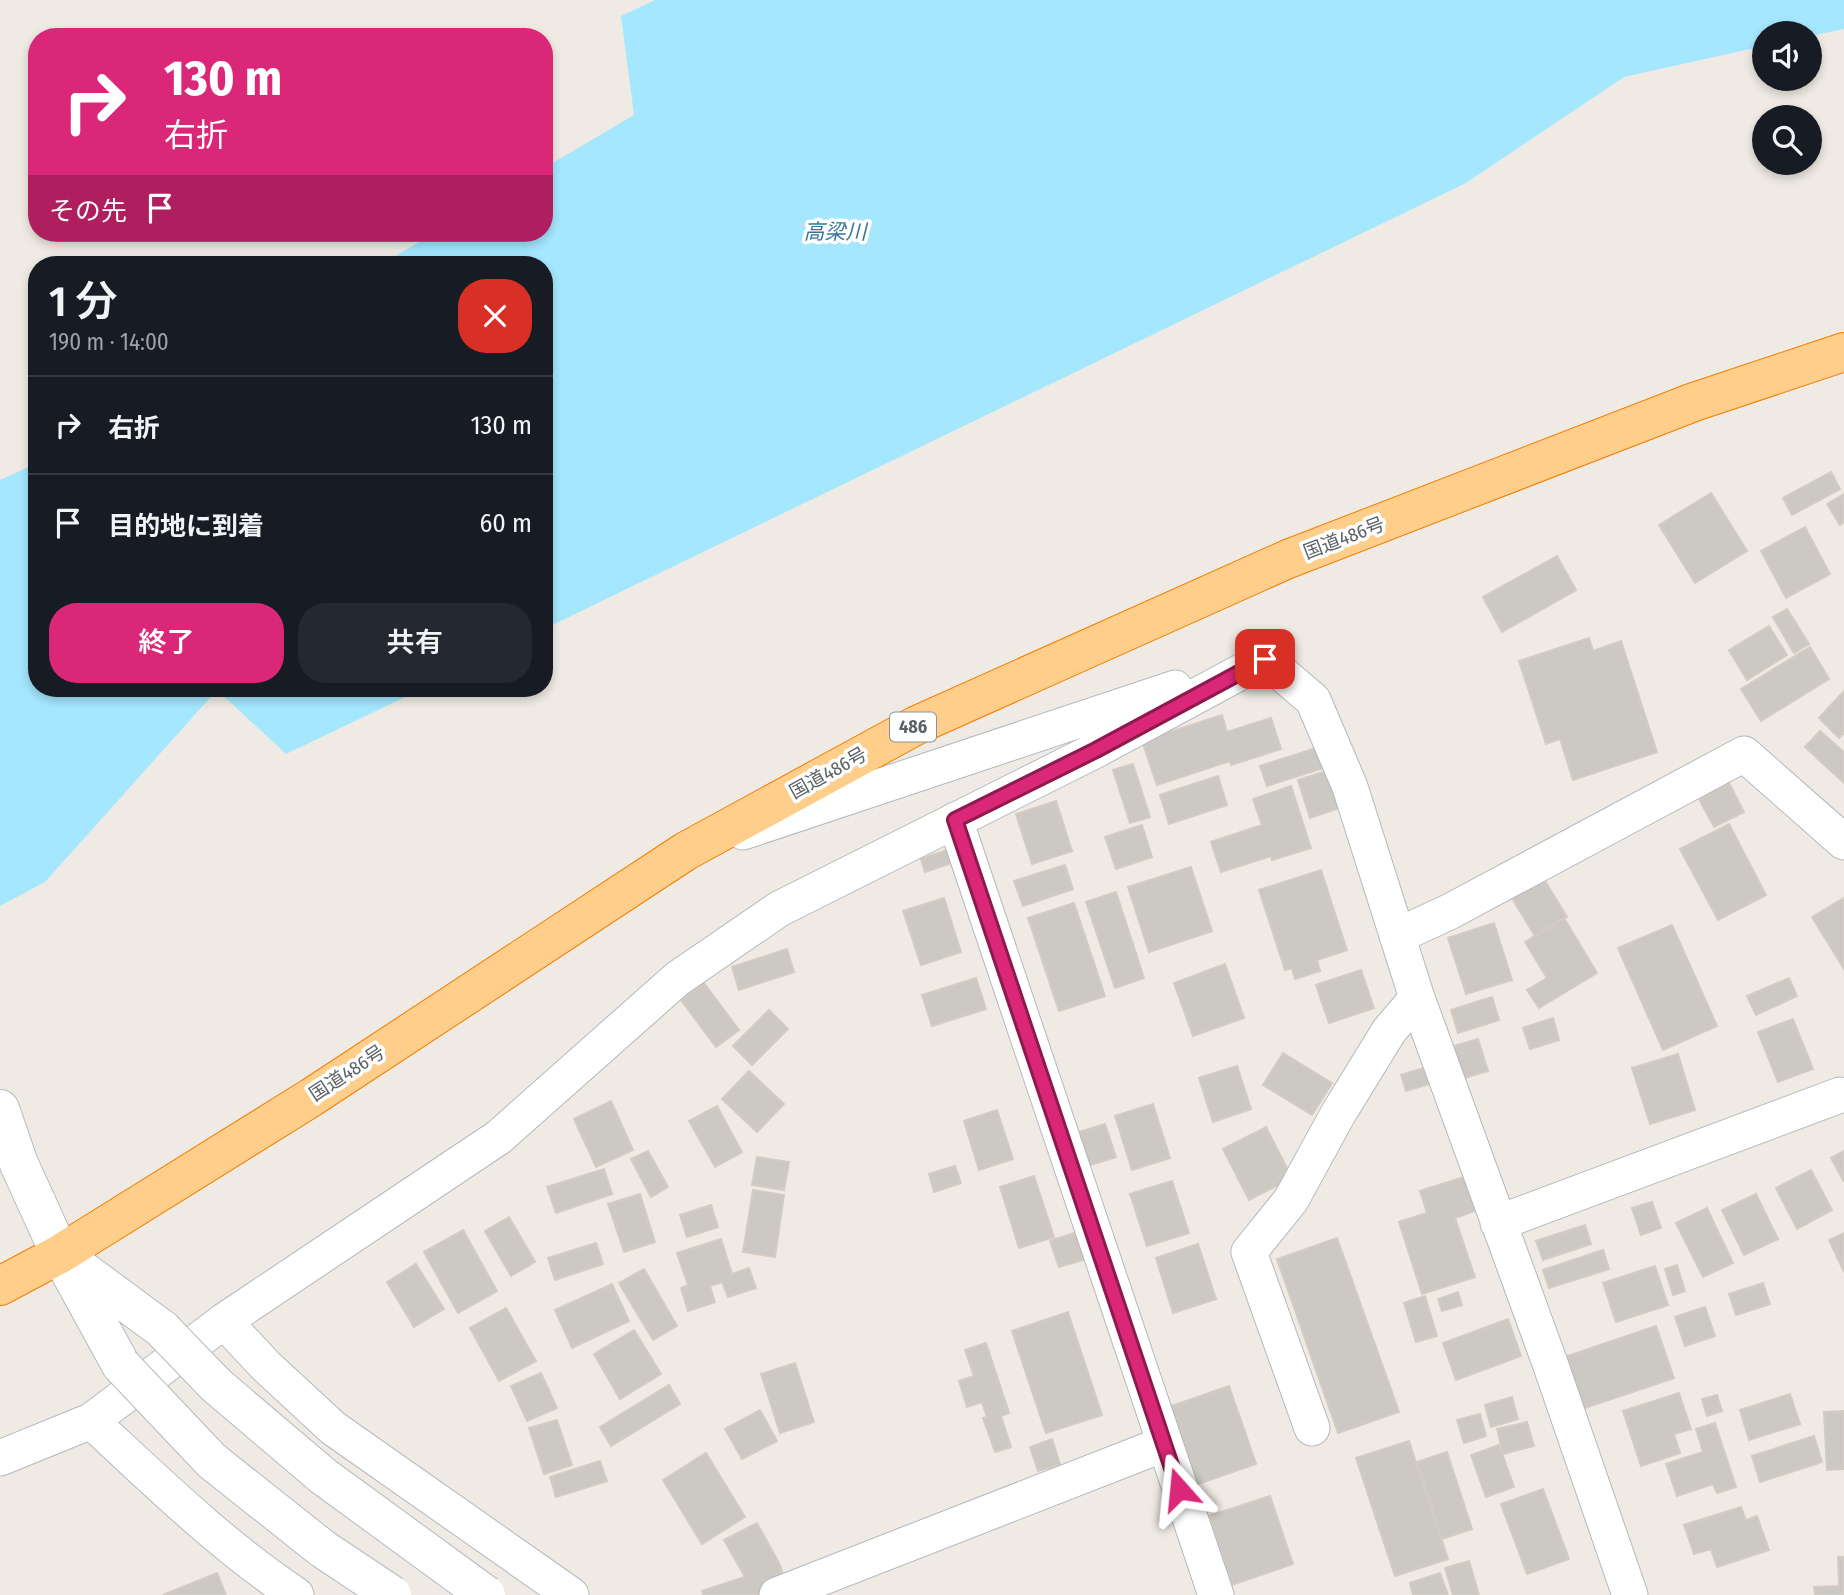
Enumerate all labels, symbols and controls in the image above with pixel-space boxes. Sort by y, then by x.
map controls [1752,21,1822,175]
button: sound [1752,21,1822,91]
text: 130 m [164,49,282,108]
icon: right [49,56,140,147]
button: search [1752,105,1822,175]
text: 右折 [164,116,228,154]
icon: arrive [141,189,179,227]
text: その先 [49,196,127,227]
water label: 高梁川 [804,219,868,245]
text: 1 分 [49,277,118,327]
button: close [458,279,532,353]
text: 190 m · 14:00 [49,328,169,356]
icon: right [49,406,87,444]
text: 130 m [470,410,532,441]
text: 右折 [108,413,160,444]
icon: arrive [49,504,87,542]
text: 60 m [479,508,532,539]
text: 目的地に到着 [108,511,264,542]
street label: 国道486号 [1300,512,1388,564]
button: 終了 [49,603,284,683]
button: 共有 [298,603,532,683]
pin [1235,629,1295,689]
icon: arrive [1246,640,1284,678]
road number: 486 [890,712,936,742]
street label: 国道486号 [785,742,871,804]
street label: 国道486号 [305,1040,389,1106]
position arrow [1142,1452,1216,1526]

